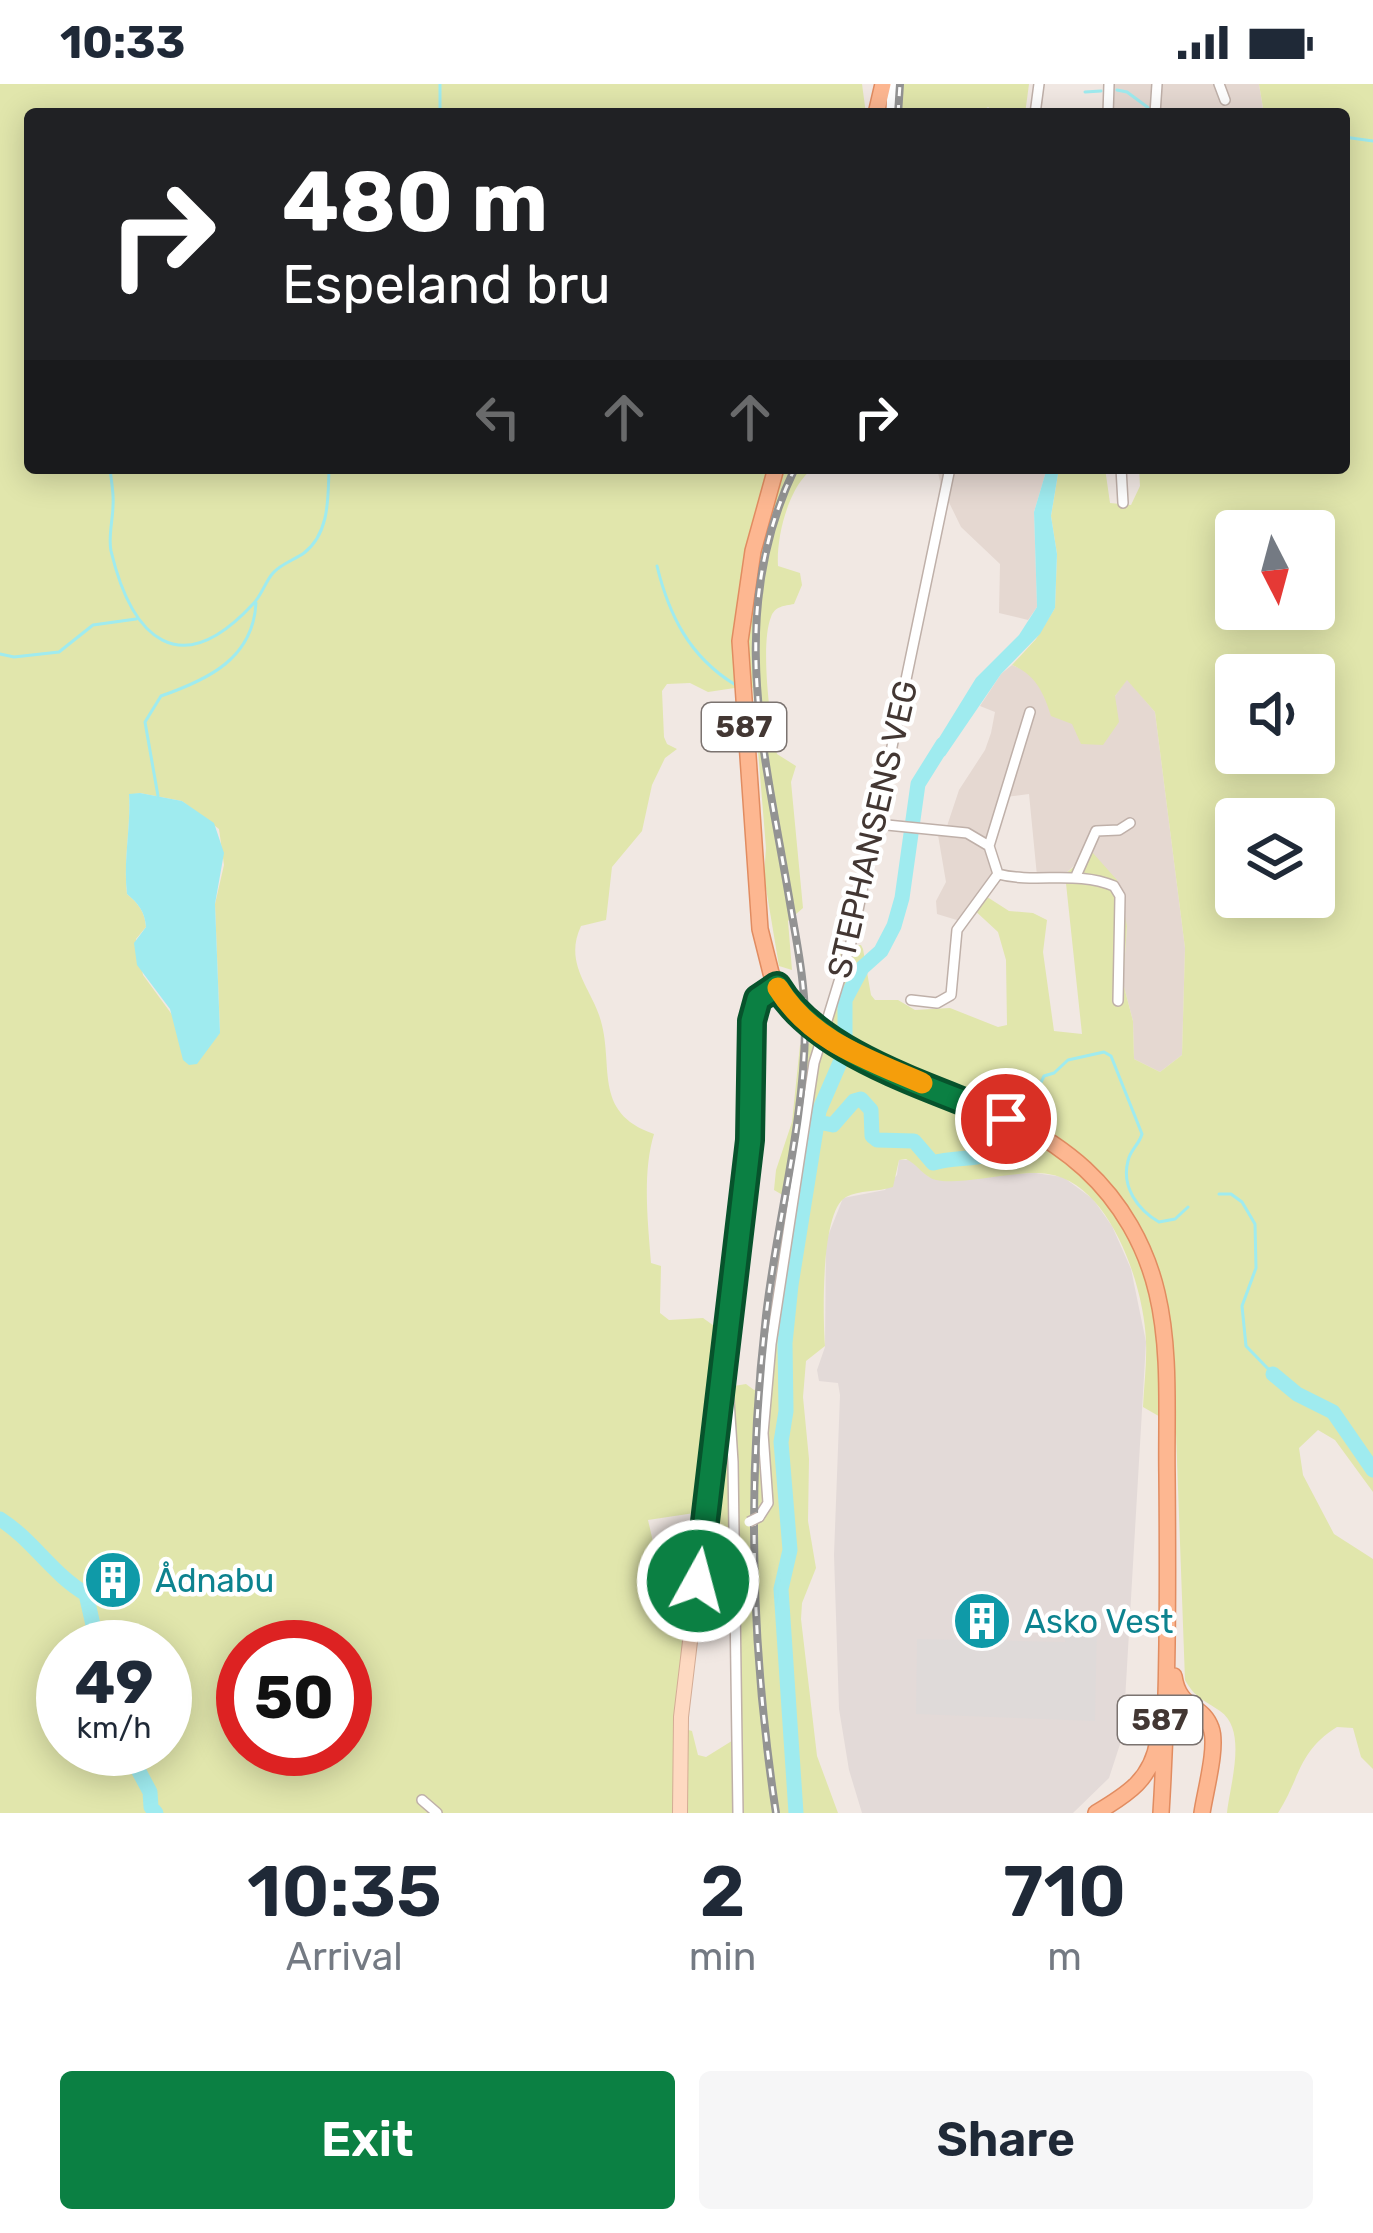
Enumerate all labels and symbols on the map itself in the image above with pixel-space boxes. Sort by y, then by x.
north arrow [1215,510,1335,630]
street label: STEPHANSENS VEG [819,677,926,982]
road number: 587 [702,703,786,751]
pin [955,1068,1057,1170]
position arrow [635,1518,761,1644]
building icon: Ådnabu [82,1549,144,1611]
place label: Ådnabu [155,1561,274,1600]
building icon: Asko Vest [951,1590,1013,1652]
place label: Asko Vest [1024,1602,1173,1641]
speed limit sign: 50 [216,1620,372,1776]
road number: 587 [1118,1696,1202,1744]

